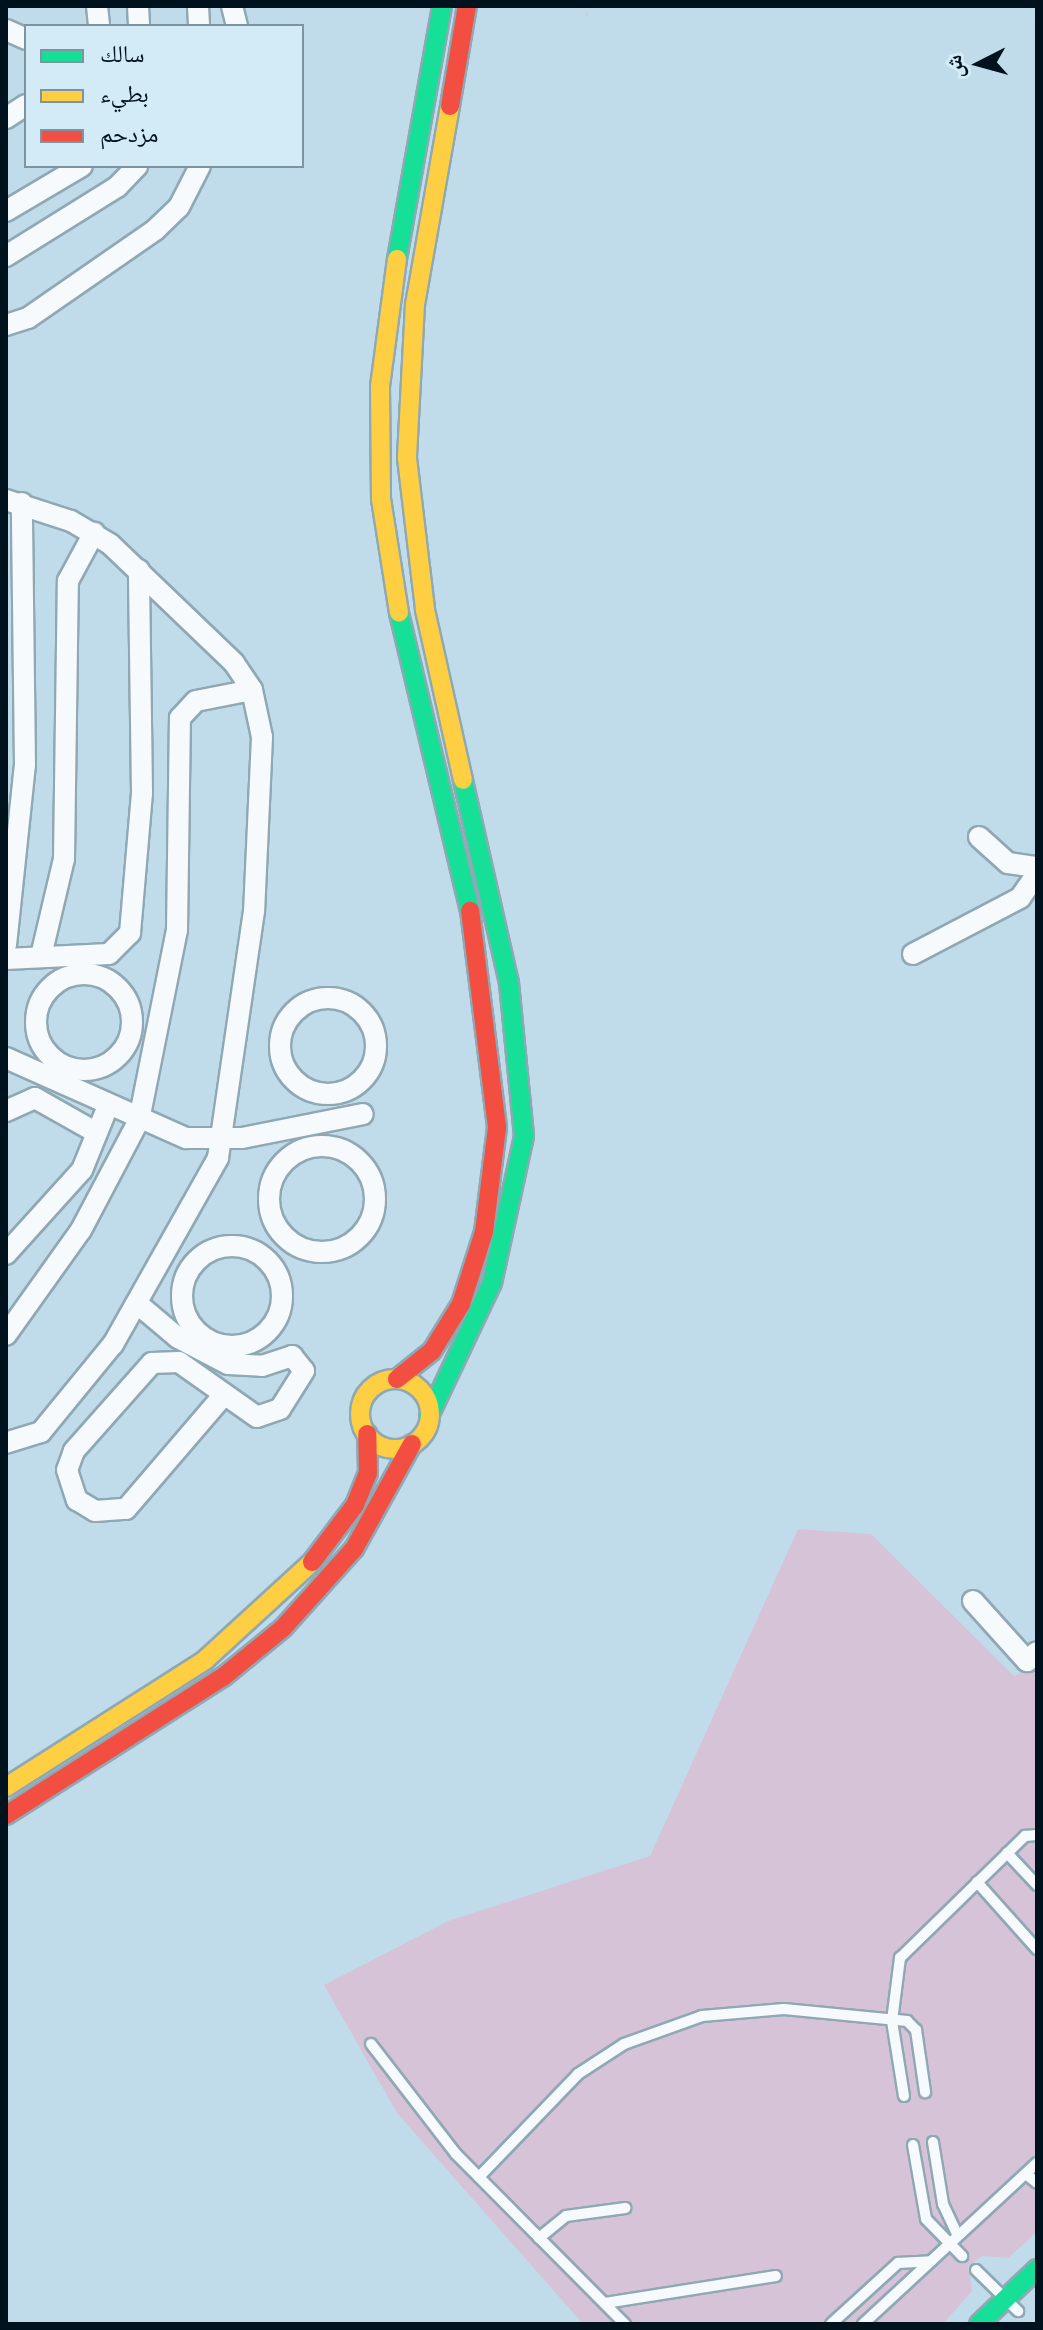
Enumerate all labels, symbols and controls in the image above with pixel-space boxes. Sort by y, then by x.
legend [24,24,304,168]
north arrow [939,24,1019,104]
text: سالك [100,40,145,67]
text: ش [941,54,968,79]
text: بطيء [100,80,149,107]
text: مزدحم [100,120,159,147]

